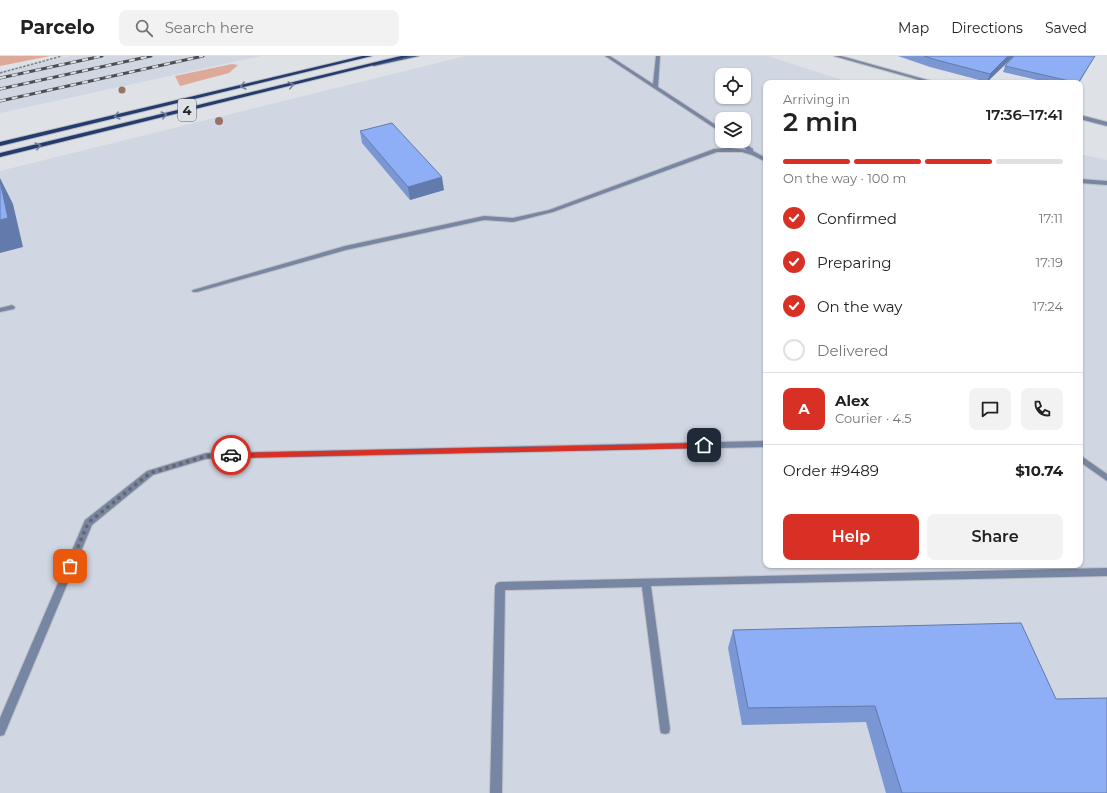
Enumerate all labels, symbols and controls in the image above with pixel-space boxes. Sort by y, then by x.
search box [119,10,399,46]
text: Parcelo [20,16,95,39]
icon: search [133,17,155,39]
text: Search here [165,18,254,37]
text: Map [898,19,929,37]
text: Directions [951,19,1023,37]
text: Saved [1045,19,1087,37]
map controls [715,68,751,148]
button: locate [715,68,751,104]
one-way arrow [240,81,247,90]
one-way arrow [287,81,294,90]
text: Arriving in [783,91,850,107]
road number: 4 [178,99,196,121]
text: 17:36–17:41 [986,105,1063,124]
text: 2 min [783,106,858,138]
one-way arrow [113,112,120,120]
one-way arrow [161,112,167,120]
button: layers [715,112,751,148]
one-way arrow [34,142,41,151]
text: On the way · 100 m [783,170,906,186]
icon: check [783,207,805,229]
text: Confirmed [817,209,897,228]
text: 17:11 [1039,210,1063,226]
icon: check [783,251,805,273]
text: Preparing [817,253,892,272]
text: 17:19 [1036,254,1063,270]
icon: check [783,295,805,317]
text: On the way [817,297,902,316]
text: 17:24 [1032,298,1063,314]
text: Delivered [817,341,889,360]
button: chat [969,388,1011,430]
button: phone [1021,388,1063,430]
text: Alex [835,391,869,410]
text: A [798,399,810,418]
text: Courier · 4.5 [835,410,912,426]
pin [687,428,721,462]
icon: home [693,434,715,456]
courier [211,435,251,475]
icon: car [220,444,242,466]
text: Order #9489 [783,461,879,480]
text: $10.74 [1015,461,1063,480]
button: Help [783,514,919,560]
button: Share [927,514,1063,560]
pin [53,549,87,583]
icon: bag [59,555,81,577]

